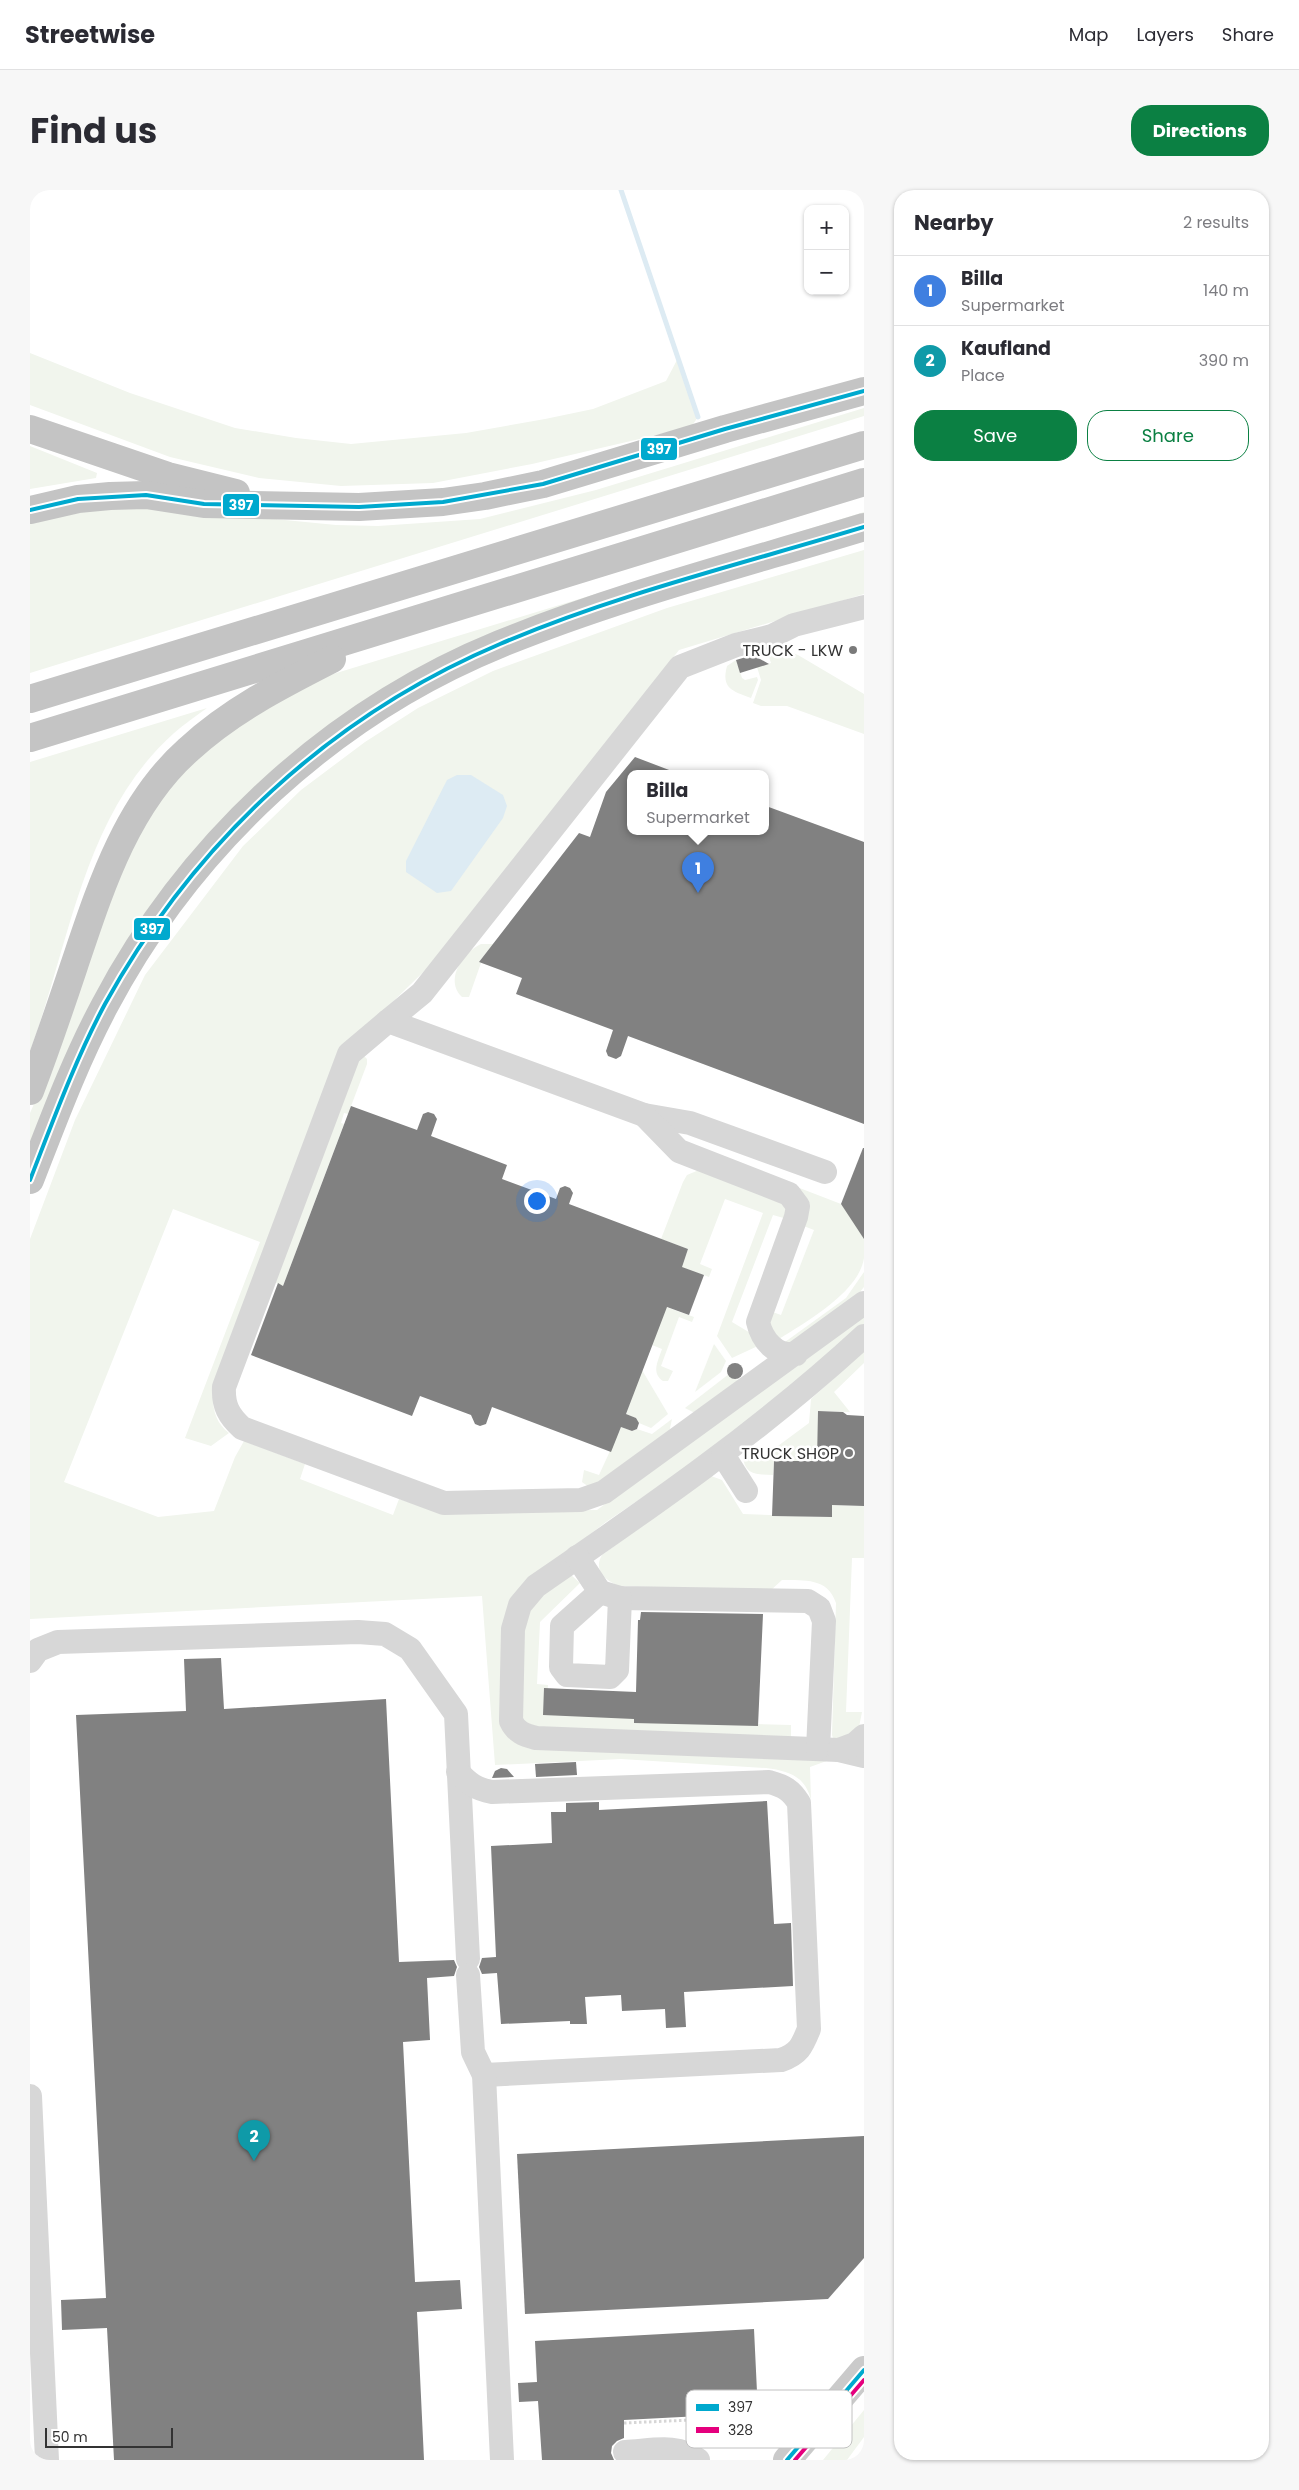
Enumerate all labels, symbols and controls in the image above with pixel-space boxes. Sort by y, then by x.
text: Streetwise [25,18,155,51]
text: Map [1069,22,1109,47]
text: Layers [1137,22,1194,47]
text: Share [1222,22,1274,47]
button: Directions [1131,105,1269,156]
text: Find us [30,106,157,155]
map controls [804,205,849,295]
button: + [804,205,849,250]
text: Nearby [914,208,994,237]
text: 2 results [1183,211,1249,234]
button: − [804,250,849,295]
text: Billa [961,265,1003,292]
text: 1 [927,279,933,302]
text: 140 m [1203,279,1249,302]
text: Supermarket [961,294,1065,317]
text: Kaufland [961,335,1051,362]
text: 2 [925,349,935,372]
text: 390 m [1199,349,1249,372]
text: Place [961,364,1005,387]
button: Save [914,410,1077,461]
button: Share [1087,410,1249,461]
line badge: 397 [640,437,678,461]
text: 397 [647,439,672,459]
line badge: 397 [222,493,260,517]
text: 397 [229,495,254,515]
place label: TRUCK - LKW [742,639,843,662]
marker: TRUCK - LKW [847,644,859,656]
popup [627,770,769,835]
text: Billa [646,777,688,804]
text: Supermarket [646,806,750,829]
pin: 1 [682,852,714,893]
line badge: 397 [133,917,171,941]
text: 397 [140,919,165,939]
your location [524,1188,550,1214]
place label: TRUCK SHOP [741,1442,839,1465]
marker: TRUCK SHOP [843,1447,855,1459]
pin: 2 [238,2120,270,2161]
legend [686,2390,852,2448]
text: 397 [728,2397,753,2417]
text: 328 [728,2420,753,2440]
scale bar [45,2425,172,2448]
text: 50 m [52,2427,88,2447]

